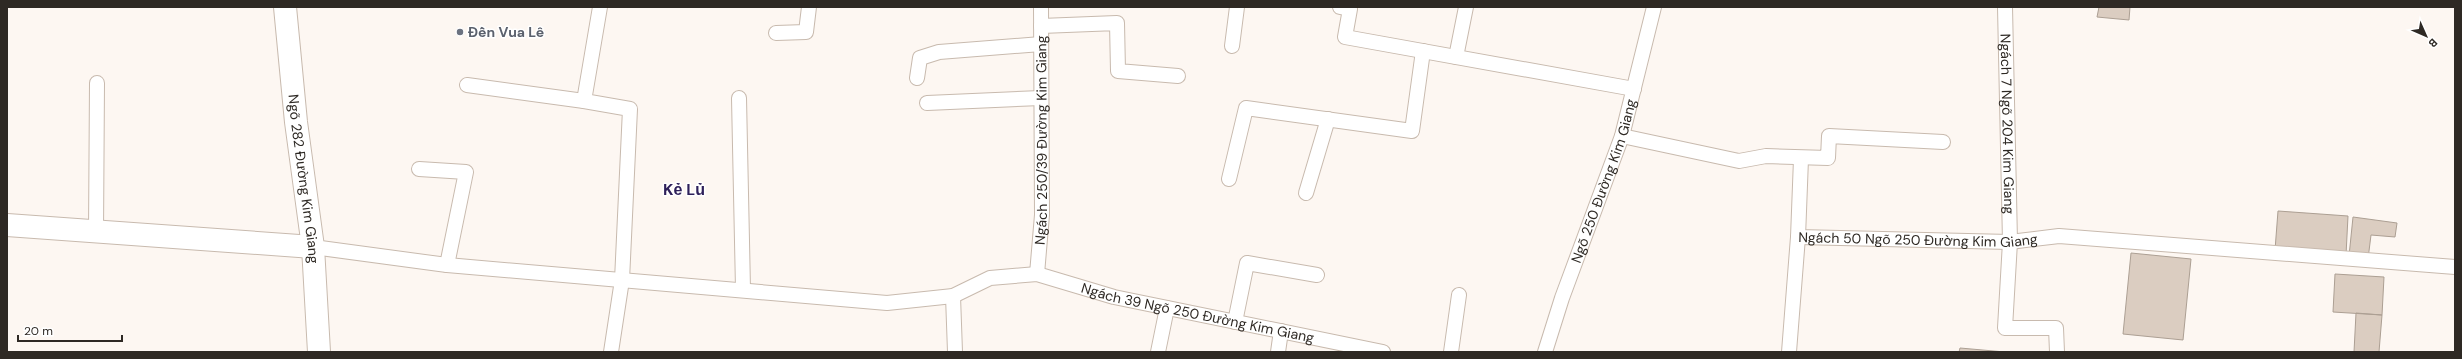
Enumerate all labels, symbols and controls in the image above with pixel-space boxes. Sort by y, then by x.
north arrow [2406,16,2446,56]
place label: Đền Vua Lê [468,23,544,41]
marker: Đền Vua Lê [455,27,465,37]
street label: Ngách 7 Ngõ 204 Kim Giang [1997,34,2018,215]
street label: Ngách 250/39 Đường Kim Giang [1031,35,1051,246]
text: B [2426,36,2441,51]
street label: Ngõ 282 Đường Kim Giang [284,93,323,264]
street label: Ngõ 250 Đường Kim Giang [1567,97,1640,265]
district label: Kẻ Lủ [663,179,705,200]
street label: Ngách 50 Ngõ 250 Đường Kim Giang [1798,228,2039,251]
street label: Ngách 39 Ngõ 250 Đường Kim Giang [1079,279,1316,347]
scale bar [18,317,122,343]
text: 20 m [24,323,53,339]

